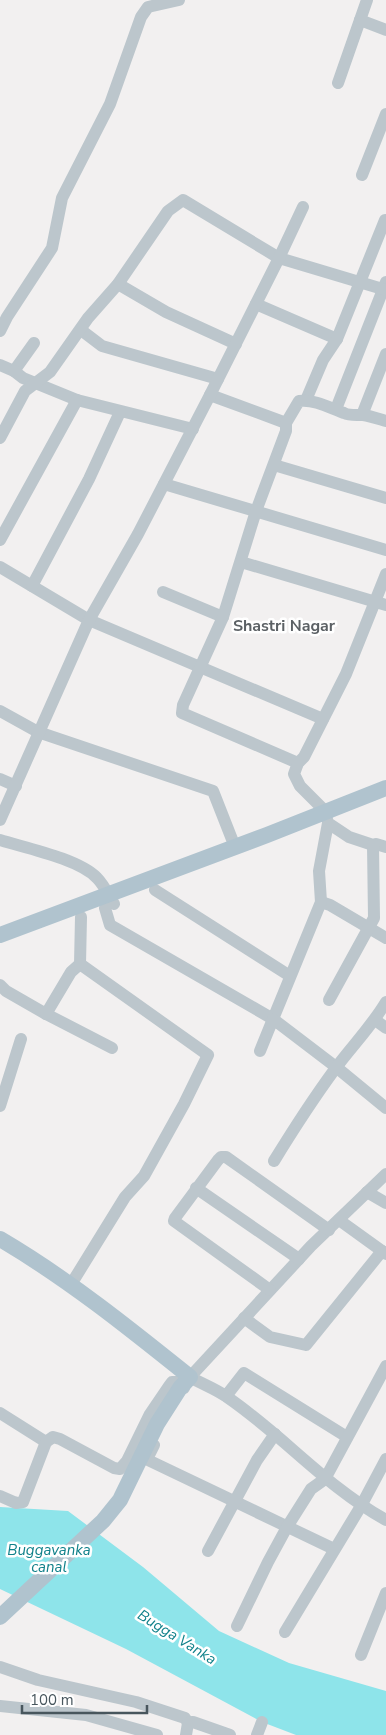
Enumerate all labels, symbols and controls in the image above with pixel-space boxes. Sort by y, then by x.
district label: Shastri Nagar [233,615,336,637]
water label: Buggavanka canal [7,1540,91,1577]
water label: Bugga Vanka [134,1605,220,1669]
scale bar [22,1682,148,1714]
text: 100 m [30,1690,74,1710]

